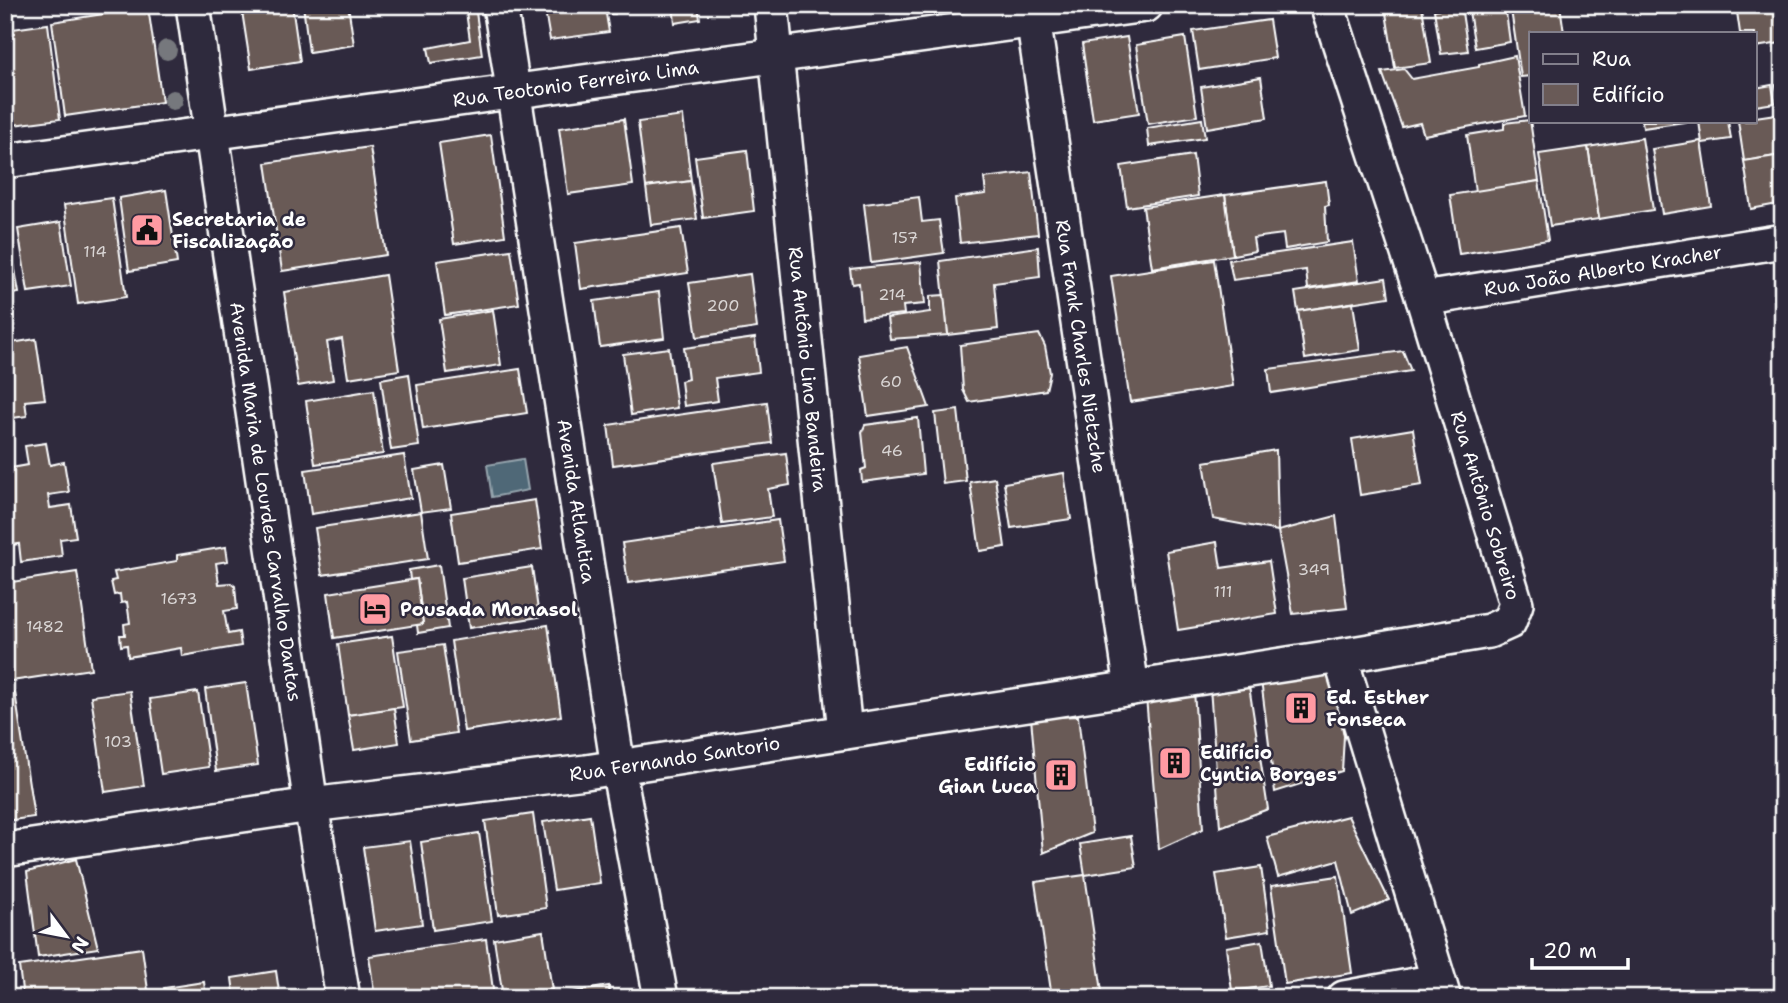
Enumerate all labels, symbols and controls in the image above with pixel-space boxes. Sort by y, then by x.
legend [1529,32,1756,122]
text: Rua [1592,45,1631,73]
street label: Rua Teotonio Ferreira Lima [451,54,701,113]
text: Edifício [1592,81,1664,109]
place label: Secretaria de Fiscalização [172,207,306,254]
public building icon: Secretaria de Fiscalização [128,211,166,249]
street label: Rua Frank Charles Nietzche [1050,218,1112,475]
house number: 157 [892,227,918,248]
street label: Rua João Alberto Kracher [1482,239,1723,302]
house number: 114 [83,241,107,262]
street label: Rua Antônio Lino Bandeira [783,245,833,493]
house number: 214 [878,284,906,305]
house number: 200 [707,295,739,316]
street label: Avenida Maria de Lourdes Carvalho Dantas [224,300,308,703]
house number: 60 [880,371,902,392]
street label: Rua Antônio Sobreiro [1445,408,1526,603]
street label: Avenida Atlantica [551,417,601,585]
house number: 46 [881,440,903,461]
house number: 349 [1298,559,1330,580]
house number: 111 [1214,581,1232,602]
house number: 1673 [161,588,197,609]
hotel icon: Pousada Monasol [356,590,394,628]
place label: Pousada Monasol [400,597,578,622]
house number: 1482 [26,616,64,637]
place label: Ed. Esther Fonseca [1326,685,1429,732]
building icon: Ed. Esther Fonseca [1282,689,1320,727]
street label: Rua Fernando Santorio [568,730,782,787]
house number: 103 [104,731,132,752]
place label: Edifício Cyntia Borges [1200,740,1337,787]
building icon: Edifício Cyntia Borges [1156,744,1194,782]
place label: Edifício Gian Luca [938,752,1036,799]
building icon: Edifício Gian Luca [1042,756,1080,794]
north arrow [32,902,102,972]
scale bar [1532,926,1629,970]
text: N [65,932,95,958]
text: 20 m [1543,937,1597,965]

